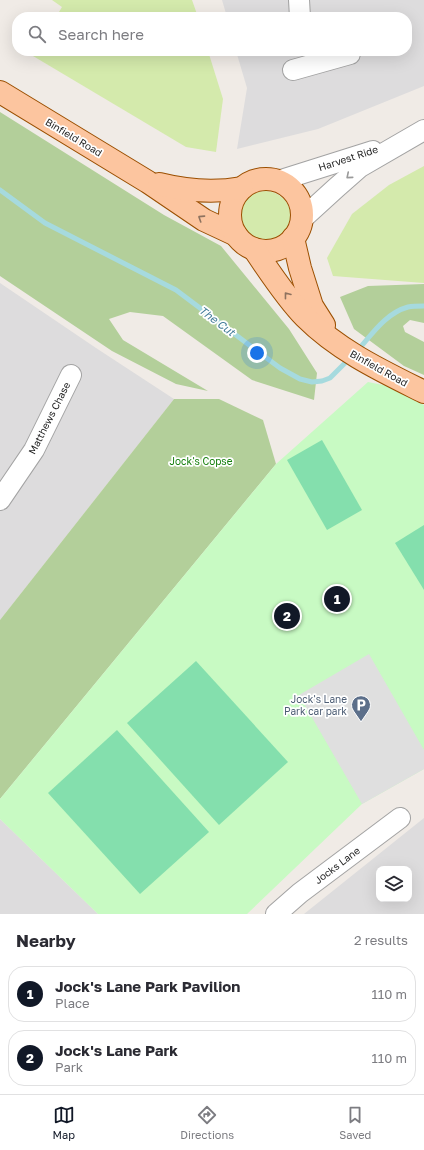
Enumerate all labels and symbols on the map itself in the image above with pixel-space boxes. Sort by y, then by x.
street label: Binfield Road [44,115,104,159]
street label: Harvest Ride [317,143,379,173]
one-way arrow [346,172,353,179]
one-way arrow [198,215,205,223]
one-way arrow [284,292,291,299]
water label: The Cut [197,303,239,339]
your location [247,343,267,363]
street label: Binfield Road [348,347,410,389]
street label: Matthews Chase [26,380,72,456]
park label: Jock's Copse [170,455,233,467]
pin: 1 [324,584,350,614]
pin: 2 [274,601,300,631]
place label: Jock's Lane Park car park [284,693,347,717]
parking icon: Jock's Lane Park car park [350,694,372,722]
street label: Jocks Lane [312,844,362,886]

